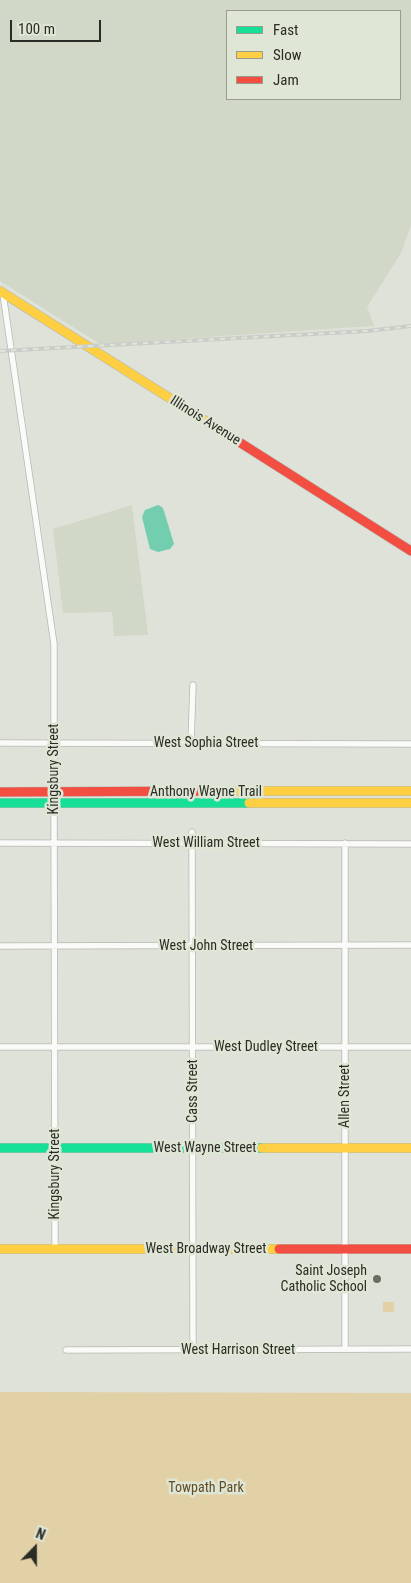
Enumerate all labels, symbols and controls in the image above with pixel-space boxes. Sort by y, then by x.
scale bar [12,10,104,42]
legend [226,10,401,100]
text: 100 m [18,20,55,38]
text: Fast [273,21,298,39]
text: Slow [273,46,302,64]
text: Jam [273,71,299,89]
street label: Illinois Avenue [167,393,243,449]
street label: Kingsbury Street [46,724,62,814]
street label: West Sophia Street [154,735,258,751]
street label: Anthony Wayne Trail [150,784,262,800]
street label: West William Street [152,835,260,851]
street label: West John Street [159,938,253,954]
street label: West Dudley Street [214,1039,318,1055]
street label: Cass Street [185,1059,201,1123]
street label: Allen Street [337,1064,353,1128]
street label: Kingsbury Street [47,1129,63,1219]
street label: West Wayne Street [154,1140,256,1156]
street label: West Broadway Street [146,1241,266,1257]
place label: Saint Joseph Catholic School [281,1263,367,1295]
marker: Saint Joseph Catholic School [371,1273,383,1285]
street label: West Harrison Street [181,1342,295,1358]
park label: Towpath Park [168,1480,244,1496]
north arrow [10,1523,60,1573]
text: N [34,1525,48,1543]

